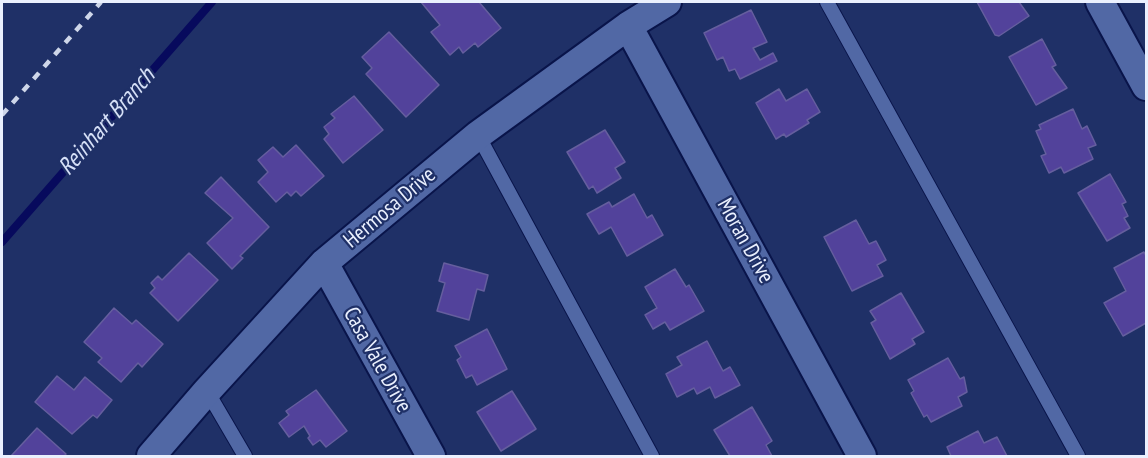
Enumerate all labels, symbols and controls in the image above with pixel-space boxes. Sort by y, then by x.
water label: Reinhart Branch [53,63,161,181]
street label: Hermosa Drive [339,162,441,254]
street label: Moran Drive [711,194,779,288]
street label: Casa Vale Drive [337,303,417,417]

